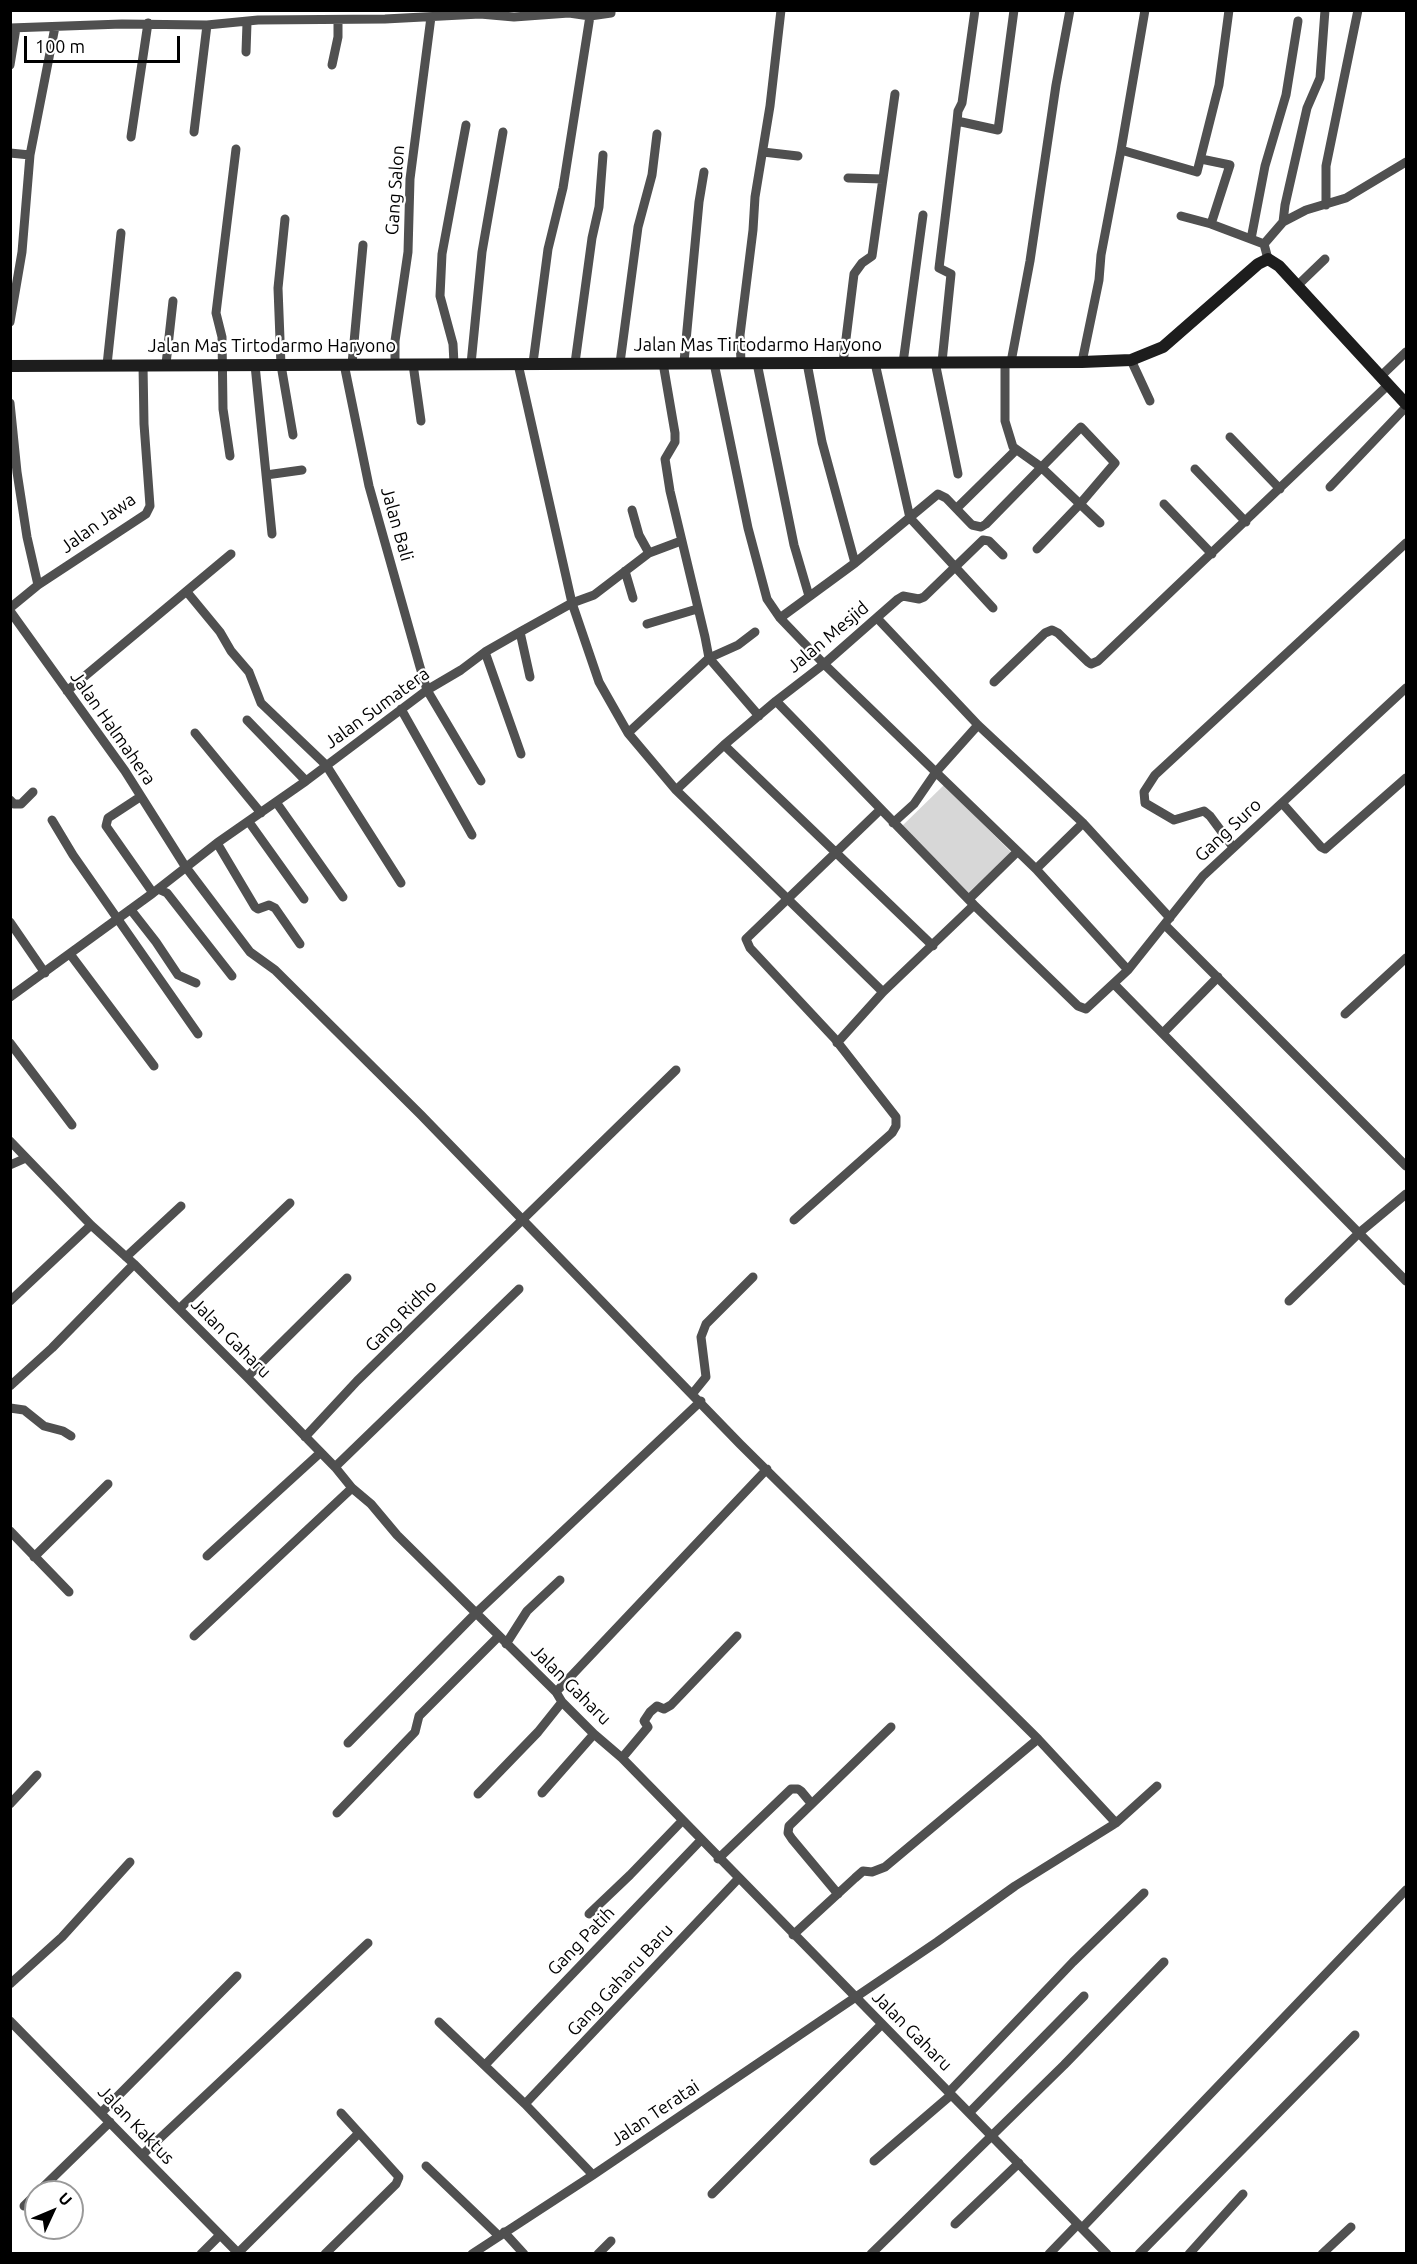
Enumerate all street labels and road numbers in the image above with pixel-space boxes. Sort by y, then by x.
street label: Gang Salon [381,144,409,236]
street label: Jalan Mas Tirtodarmo Haryono [634,334,882,356]
street label: Jalan Mas Tirtodarmo Haryono [148,335,396,357]
street label: Jalan Bali [376,484,418,564]
street label: Jalan Jawa [56,488,140,558]
street label: Jalan Mesjid [783,597,873,677]
street label: Jalan Sumatera [320,663,434,753]
street label: Jalan Halmahera [66,667,160,789]
street label: Gang Suro [1190,794,1266,866]
street label: Gang Ridho [361,1276,441,1356]
street label: Jalan Gaharu [186,1293,276,1383]
street label: Jalan Gaharu [526,1640,616,1730]
street label: Gang Patih [543,1902,619,1980]
street label: Gang Gaharu Baru [562,1919,678,2041]
street label: Jalan Gaharu [867,1986,957,2076]
street label: Jalan Teratai [607,2075,703,2151]
street label: Jalan Kaktus [93,2081,179,2169]

